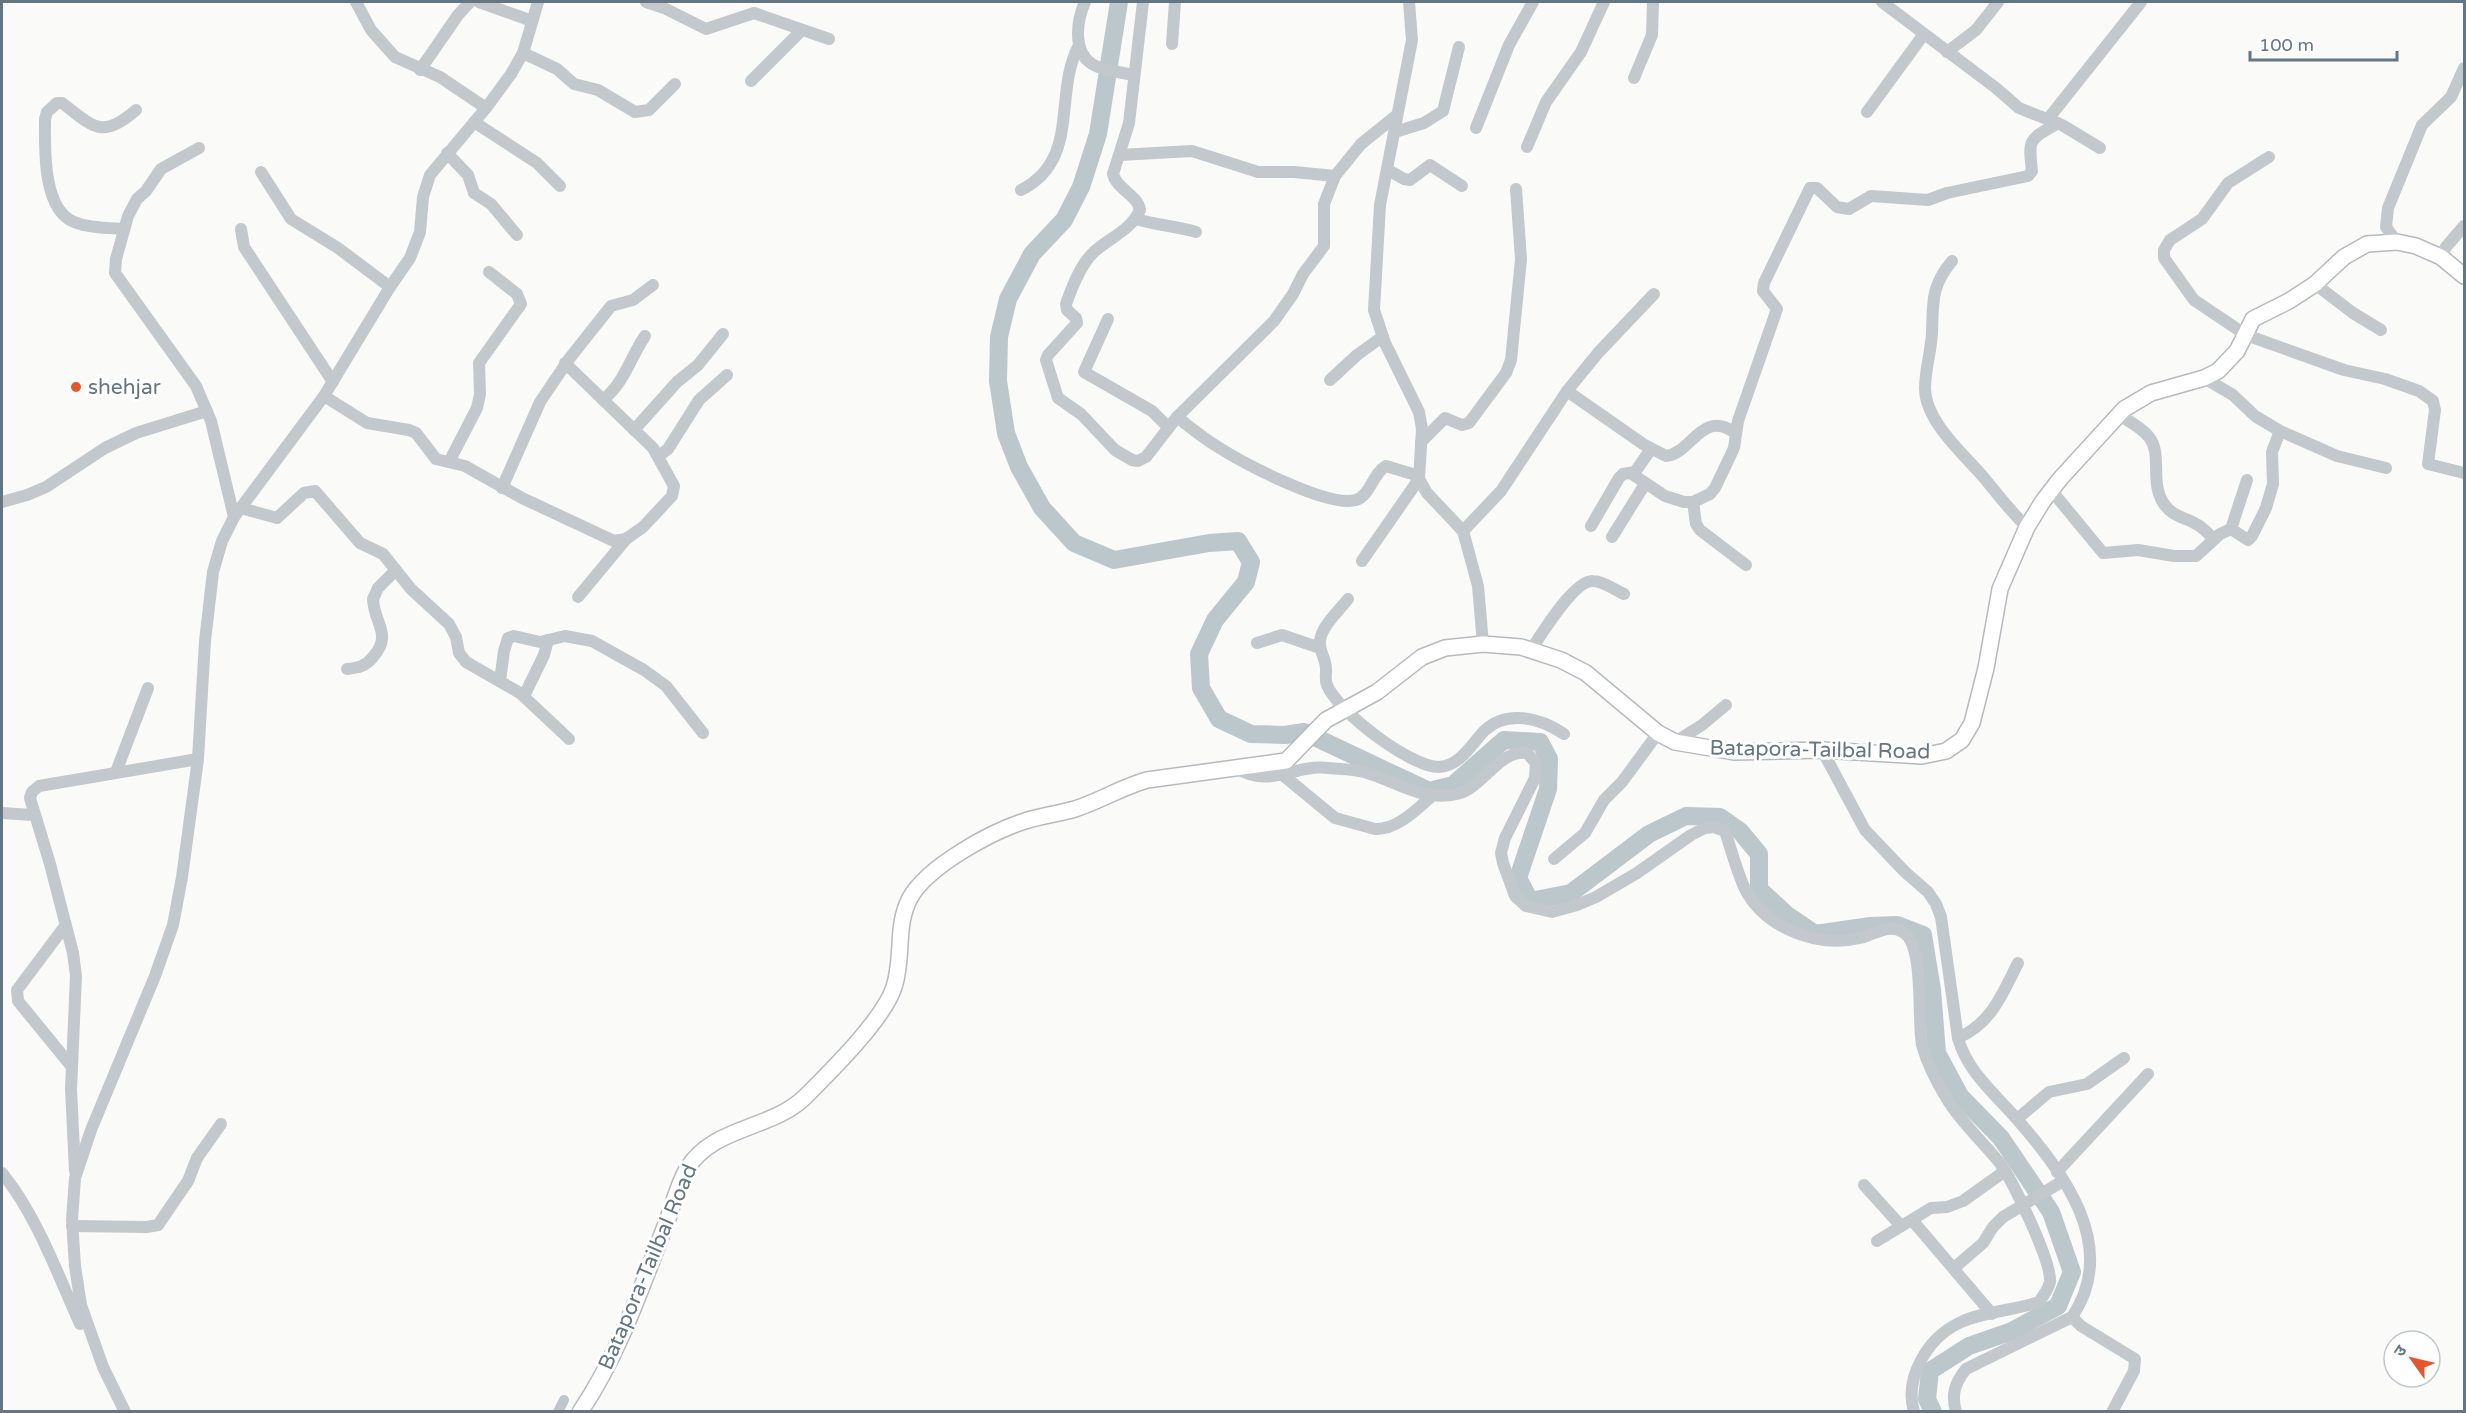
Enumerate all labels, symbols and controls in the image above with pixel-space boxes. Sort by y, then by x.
scale bar [2250,24,2397,62]
text: 100 m [2259,34,2314,56]
place label: shehjar [88,375,161,400]
marker: shehjar [69,380,83,394]
street label: Batapora-Tailbal Road [1709,736,1931,764]
street label: Batapora-Tailbal Road [593,1160,703,1374]
north arrow [2382,1329,2442,1389]
text: उ [2389,1341,2412,1361]

